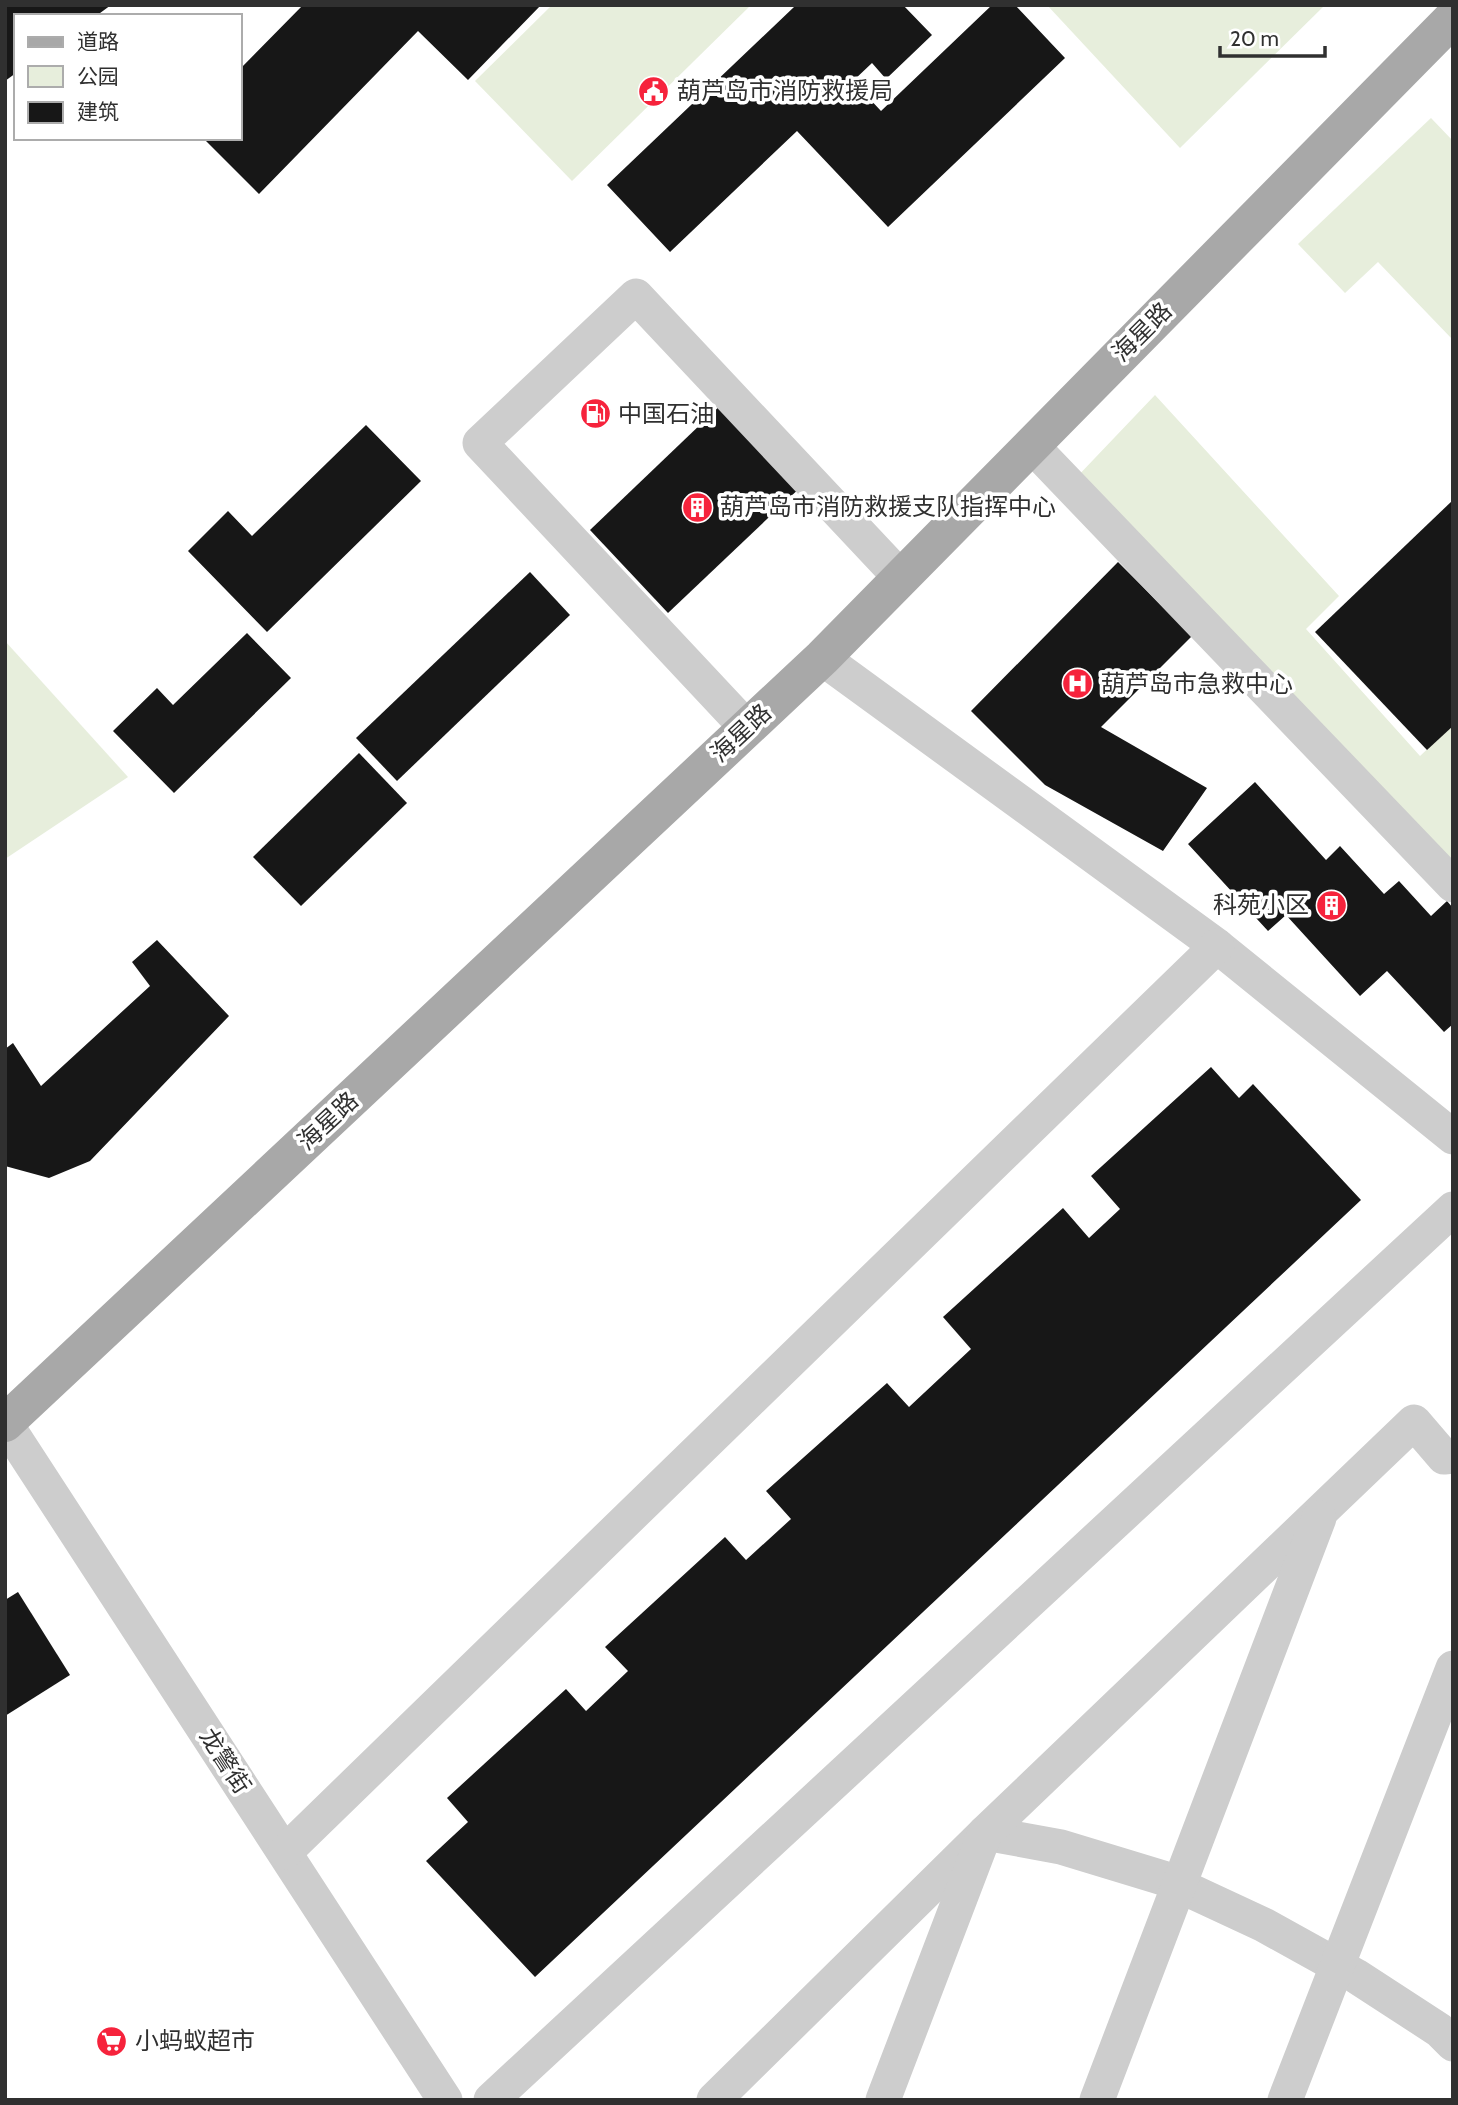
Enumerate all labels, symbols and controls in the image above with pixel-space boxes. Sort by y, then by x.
legend [14,14,242,140]
scale bar [1220,14,1325,58]
text: 20 m [1230,26,1279,51]
text: 道路 [77,29,119,54]
text: 公园 [77,64,119,89]
public building icon: 葫芦岛市消防救援局 [637,74,671,108]
place label: 葫芦岛市消防救援局 [677,76,893,105]
text: 建筑 [77,99,119,124]
street label: 海星路 [1106,296,1177,367]
fuel station icon: 中国石油 [578,397,612,431]
place label: 中国石油 [618,399,714,428]
building icon: 葫芦岛市消防救援支队指挥中心 [680,490,714,524]
place label: 葫芦岛市消防救援支队指挥中心 [720,492,1056,521]
hospital icon: 葫芦岛市急救中心 [1061,667,1095,701]
place label: 葫芦岛市急救中心 [1101,669,1293,698]
street label: 海星路 [704,697,777,768]
building icon: 科苑小区 [1315,888,1349,922]
place label: 科苑小区 [1213,890,1309,919]
street label: 海星路 [291,1085,364,1156]
street label: 龙警街 [194,1723,257,1799]
supermarket icon: 小蚂蚁超市 [95,2024,129,2058]
place label: 小蚂蚁超市 [135,2026,255,2055]

